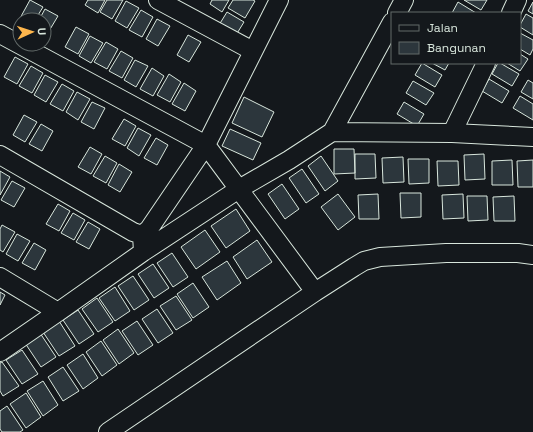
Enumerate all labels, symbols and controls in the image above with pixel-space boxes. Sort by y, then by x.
north arrow [12,12,52,52]
legend [391,12,521,64]
text: Jalan [427,20,458,36]
text: U [35,27,49,36]
text: Bangunan [427,40,486,56]

